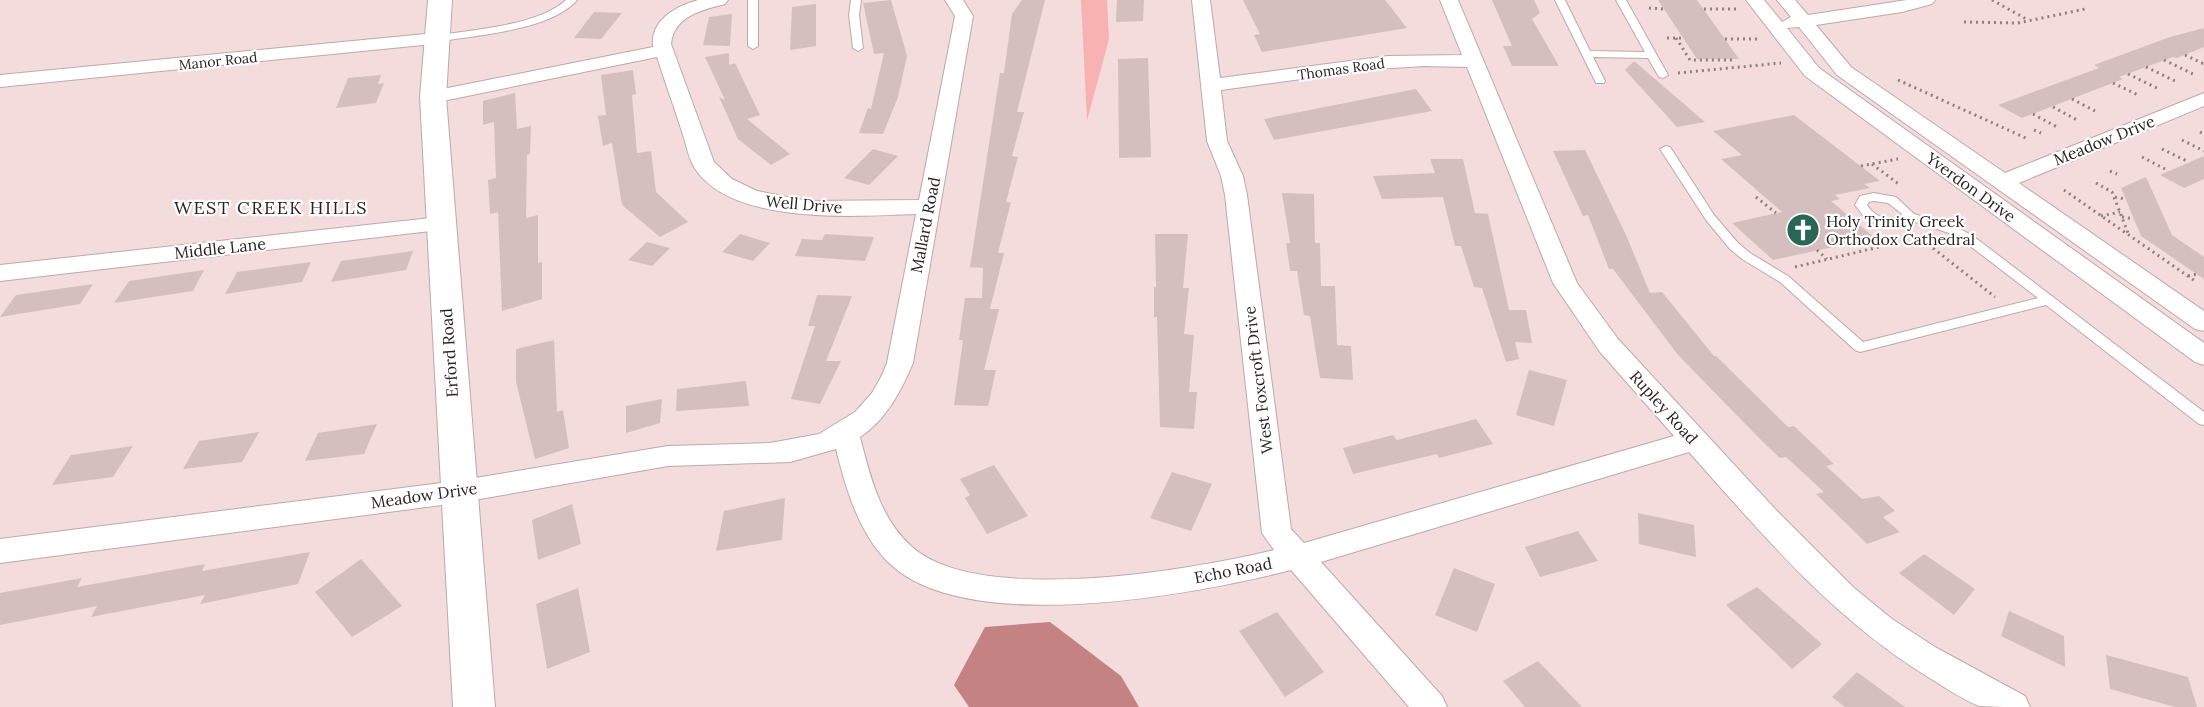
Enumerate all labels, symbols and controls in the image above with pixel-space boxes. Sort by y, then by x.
street label: Manor Road [178,48,258,74]
street label: Thomas Road [1296,54,1386,84]
street label: Meadow Drive [2051,111,2158,169]
street label: Yverdon Drive [1921,147,2020,226]
street label: Mallard Road [906,175,944,275]
street label: Well Drive [765,191,843,217]
district label: WEST CREEK HILLS [174,196,368,219]
place label: Holy Trinity Greek Orthodox Cathedral [1826,211,1975,249]
church icon: Holy Trinity Greek Orthodox Cathedral [1785,212,1821,248]
street label: Middle Lane [173,233,267,263]
street label: West Foxcroft Drive [1239,305,1277,455]
street label: Erford Road [436,307,462,398]
street label: Rupley Road [1626,366,1702,448]
street label: Meadow Drive [369,478,479,512]
street label: Echo Road [1192,553,1274,587]

